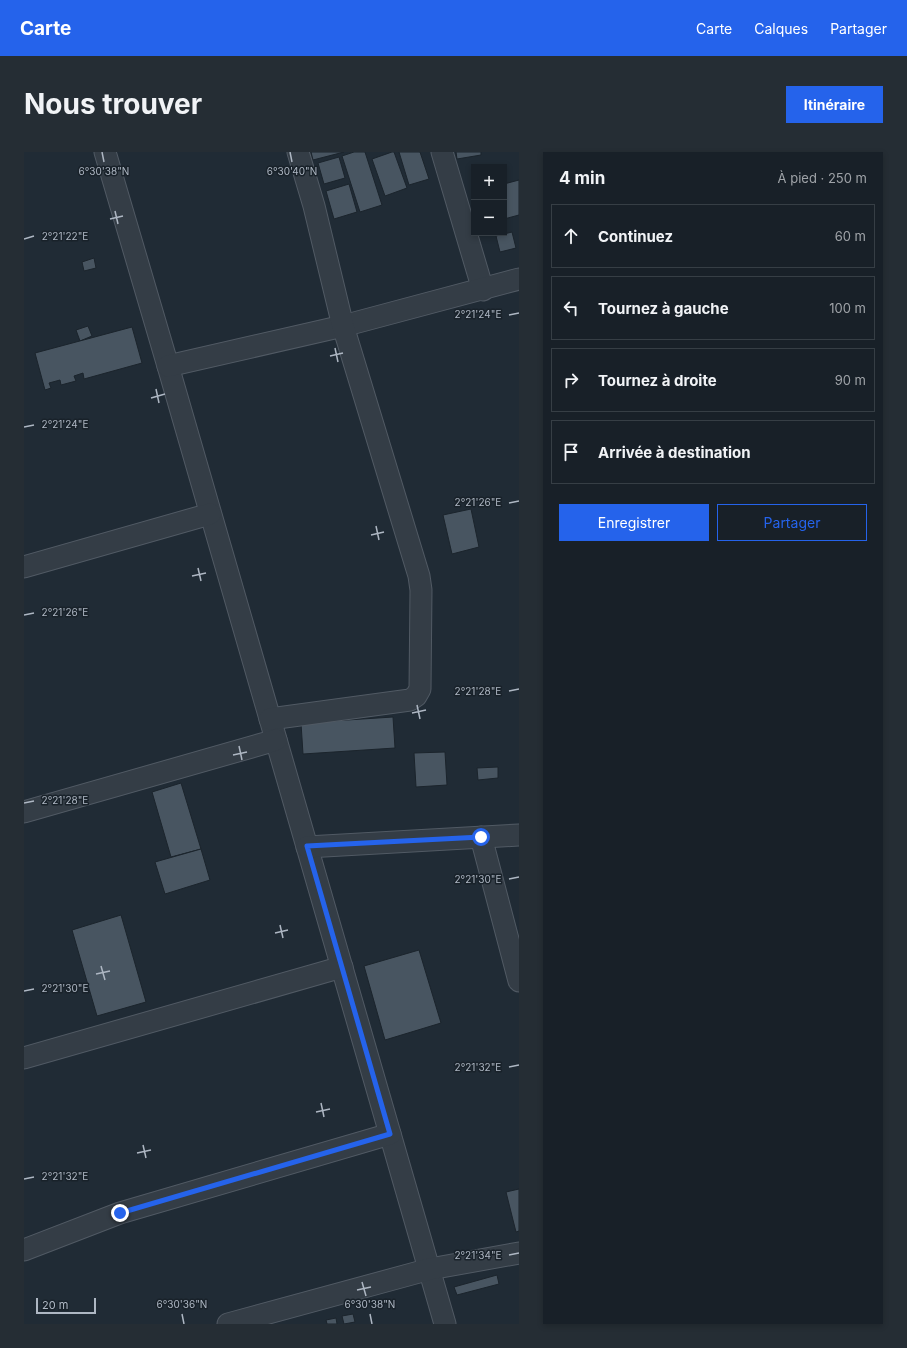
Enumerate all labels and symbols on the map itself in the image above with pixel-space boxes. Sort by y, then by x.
text: 6°30'38"N [79,165,129,177]
text: 6°30'40"N [267,165,317,177]
text: 2°21'22"E [42,230,88,242]
text: 2°21'24"E [455,308,501,320]
text: 2°21'24"E [42,418,88,430]
text: 2°21'26"E [455,496,501,508]
text: 2°21'26"E [42,606,88,618]
text: 2°21'28"E [455,685,501,697]
text: 2°21'28"E [42,794,88,806]
route start [472,828,490,846]
text: 2°21'30"E [455,873,501,885]
text: 2°21'30"E [42,982,88,994]
text: 2°21'32"E [455,1061,501,1073]
text: 2°21'32"E [42,1170,88,1182]
route end [111,1204,129,1222]
text: 2°21'34"E [454,1249,502,1261]
scale bar [36,1296,96,1315]
text: 6°30'36"N [157,1298,207,1310]
text: 6°30'38"N [345,1298,395,1310]

